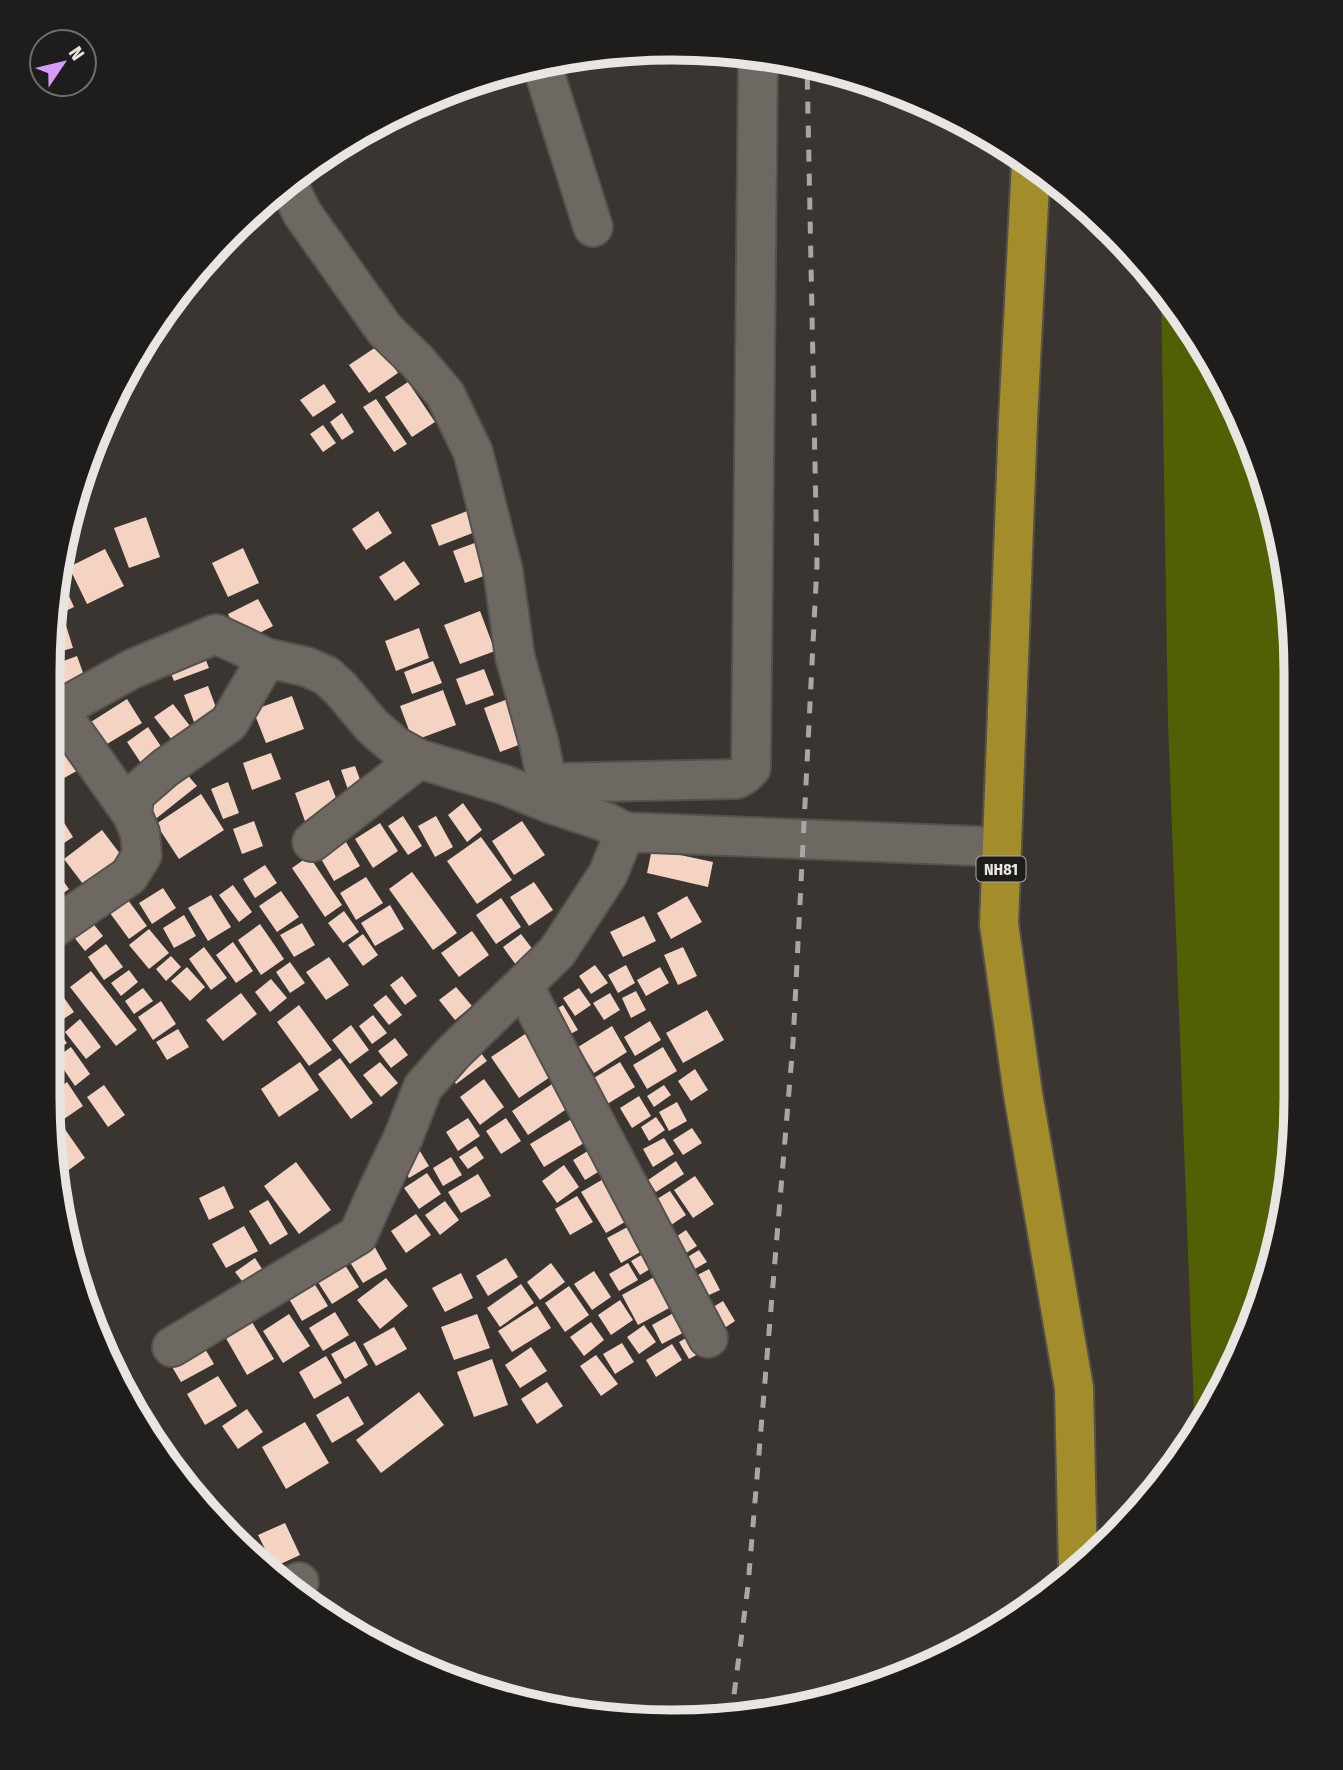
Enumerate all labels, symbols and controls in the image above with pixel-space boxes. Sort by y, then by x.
north arrow [28,28,98,98]
text: N [64,42,89,65]
road number: NH81 [976,856,1026,882]

